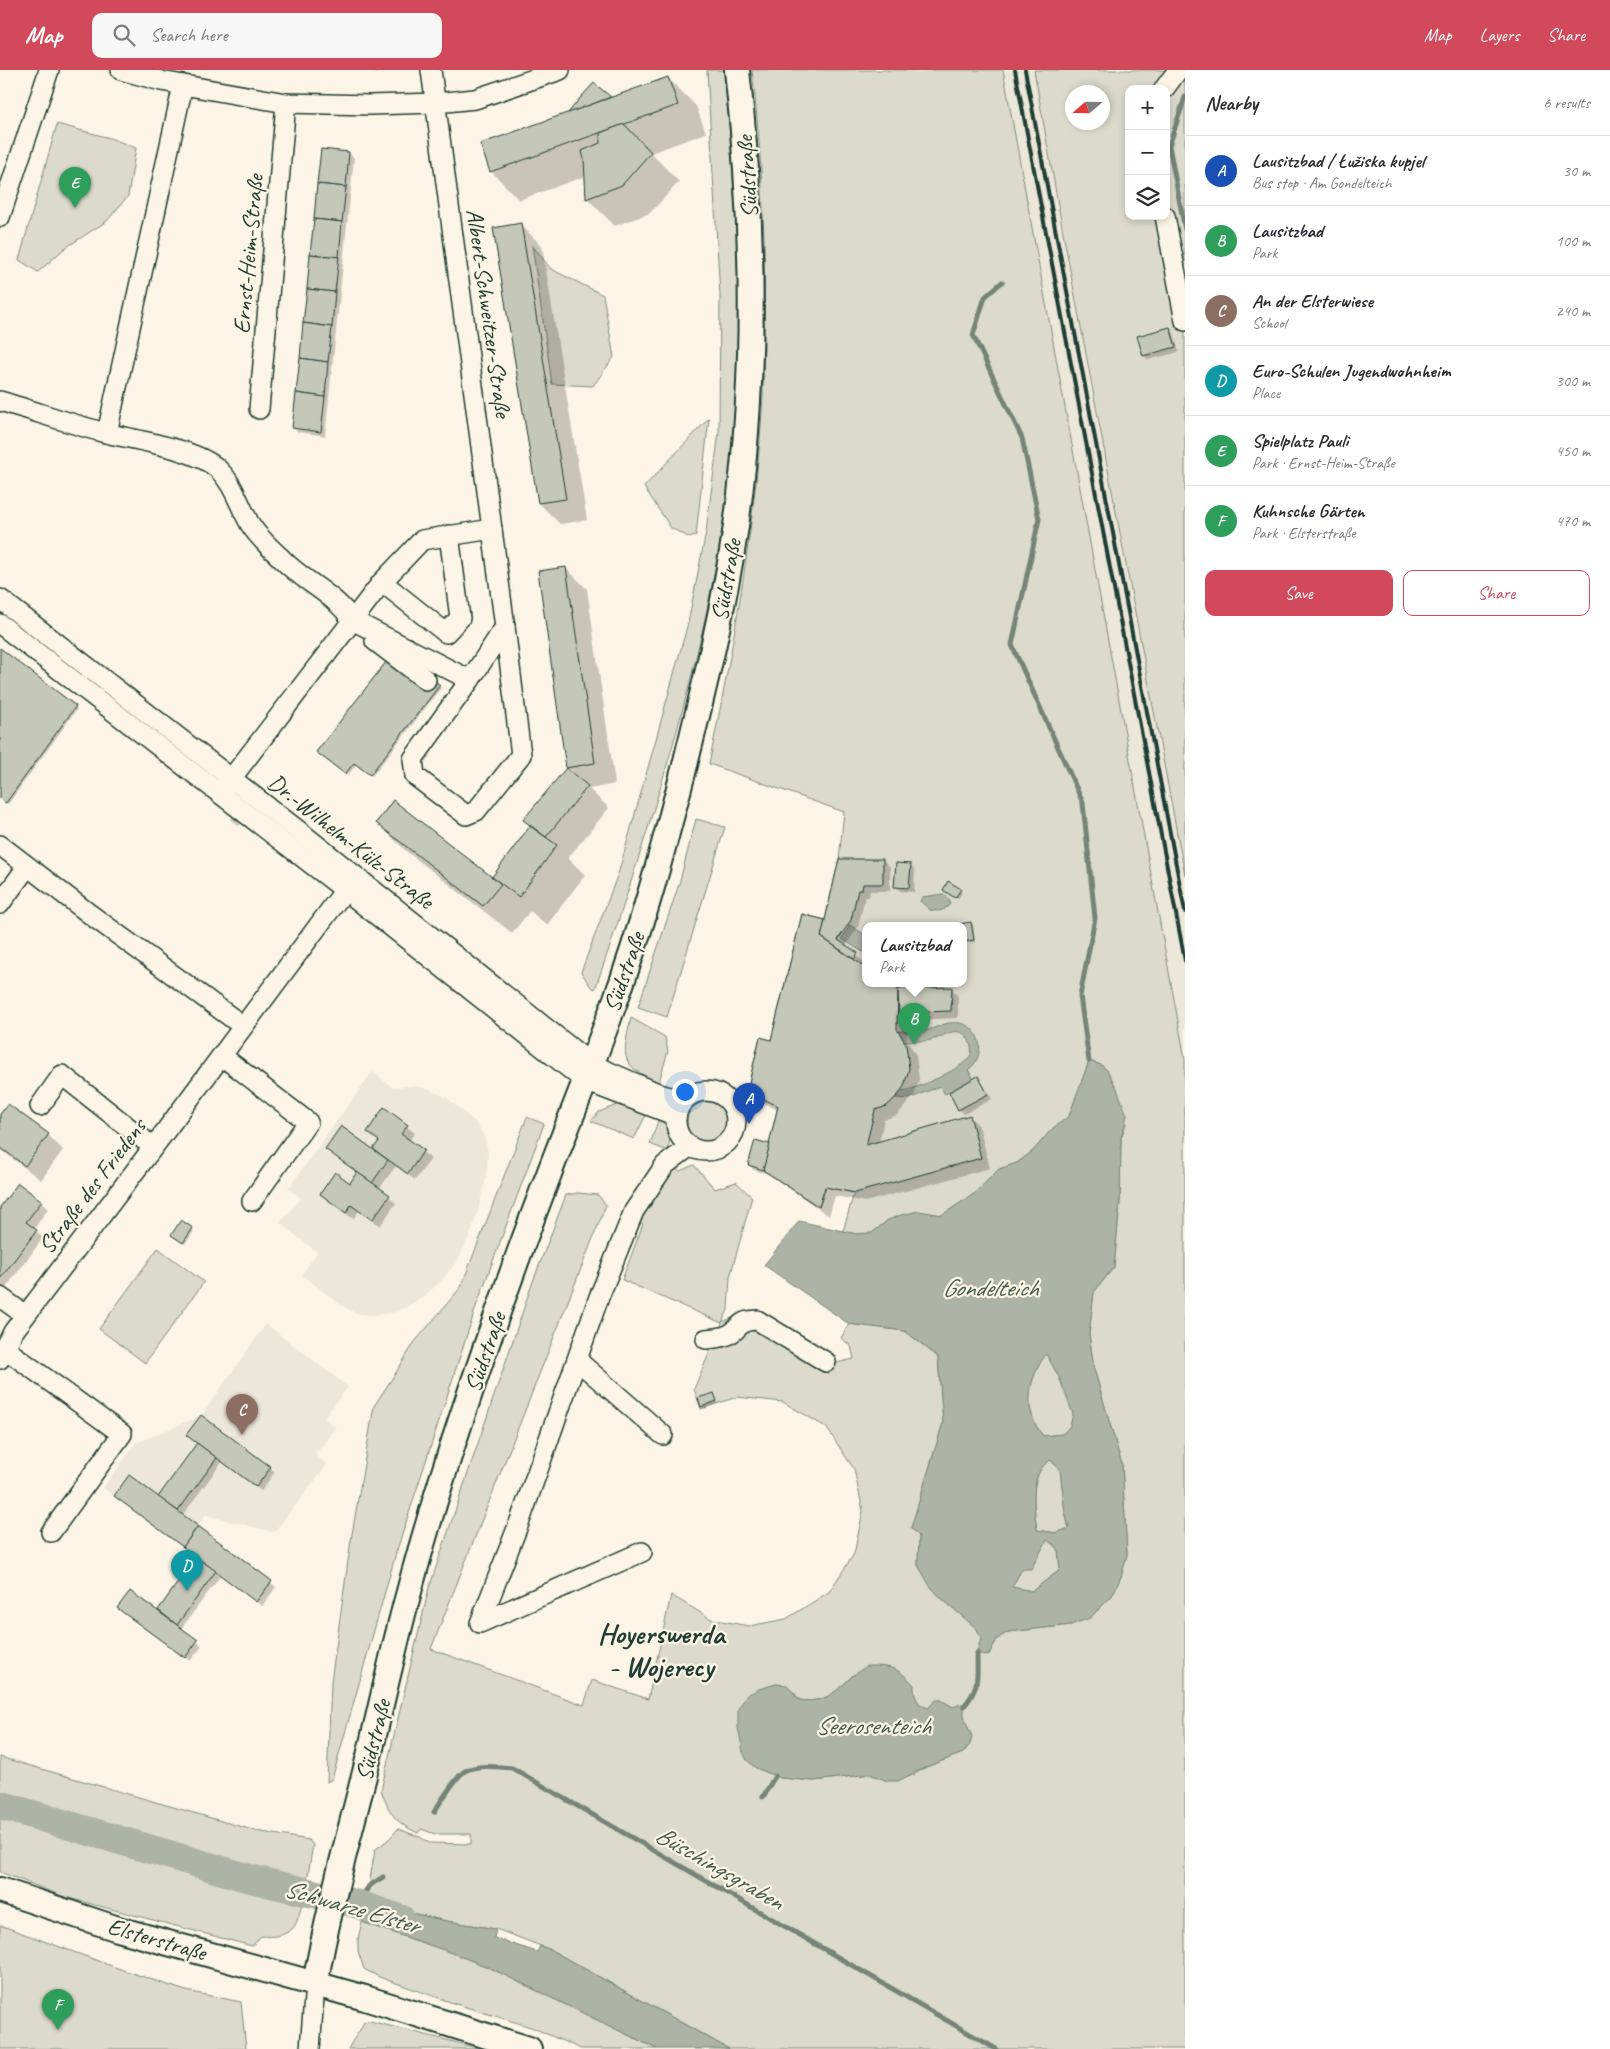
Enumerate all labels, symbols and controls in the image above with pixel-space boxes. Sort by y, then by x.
search box [92,13,442,58]
text: Map [25,20,62,50]
icon: search [110,21,138,49]
text: Search here [150,23,228,47]
text: Map [1424,24,1452,46]
text: Layers [1480,24,1519,46]
text: Share [1547,24,1585,46]
north arrow [1065,85,1110,130]
map controls [1125,85,1170,220]
button: + [1125,85,1170,130]
text: Nearby [1205,90,1258,116]
text: 6 results [1543,93,1590,113]
button: − [1125,130,1170,175]
street label: Südstraße [729,133,765,219]
text: Lausitzbad / Łužiska kupjel [1252,149,1424,173]
text: A [1217,161,1225,181]
text: 30 m [1563,161,1590,181]
pin: E [59,167,91,208]
street label: Ernst-Heim-Straße [226,171,270,335]
text: Bus stop · Am Gondelteich [1252,173,1391,193]
button: layers [1125,175,1170,220]
street label: Albert-Schweitzer-Straße [460,207,519,421]
text: Lausitzbad [1252,219,1323,243]
text: B [1217,231,1225,251]
text: 100 m [1556,231,1590,251]
text: Park [1252,243,1277,263]
text: An der Elsterwiese [1252,289,1373,313]
text: C [1217,301,1225,321]
text: 240 m [1556,301,1590,321]
text: School [1252,313,1286,333]
text: Euro-Schulen Jugendwohnheim [1252,359,1450,383]
text: D [1216,371,1226,391]
text: 300 m [1556,371,1590,391]
text: Place [1252,383,1280,403]
text: Spielplatz Pauli [1252,429,1348,453]
text: E [1217,441,1225,461]
text: 450 m [1556,441,1590,461]
text: Park · Ernst-Heim-Straße [1252,453,1395,473]
text: Kuhnsche Gärten [1252,499,1364,523]
text: F [1217,511,1225,531]
text: 470 m [1556,511,1590,531]
text: Park · Elsterstraße [1252,523,1356,543]
street label: Südstraße [704,535,748,623]
button: Save [1205,570,1393,616]
button: Share [1403,570,1590,616]
street label: Dr.-Wilhelm-Külz-Straße [262,767,442,917]
popup [862,922,967,987]
street label: Südstraße [596,926,652,1016]
text: Lausitzbad [879,933,950,957]
text: Park [879,957,905,977]
pin: B [898,1003,930,1044]
your location [672,1079,698,1105]
pin: A [733,1083,765,1124]
street label: Straße des Friedens [31,1111,154,1260]
water label: Gondelteich [942,1272,1039,1304]
street label: Südstraße [457,1306,513,1396]
pin: C [226,1394,258,1435]
pin: D [171,1550,203,1591]
district label: Hoyerswerda - Wojerecy [598,1615,726,1685]
street label: Südstraße [348,1694,398,1784]
water label: Seerosenteich [816,1710,932,1742]
water label: Büschingsgraben [650,1818,791,1918]
water label: Schwarze Elster [281,1873,426,1942]
street label: Elsterstraße [104,1911,212,1968]
pin: F [42,1989,74,2030]

